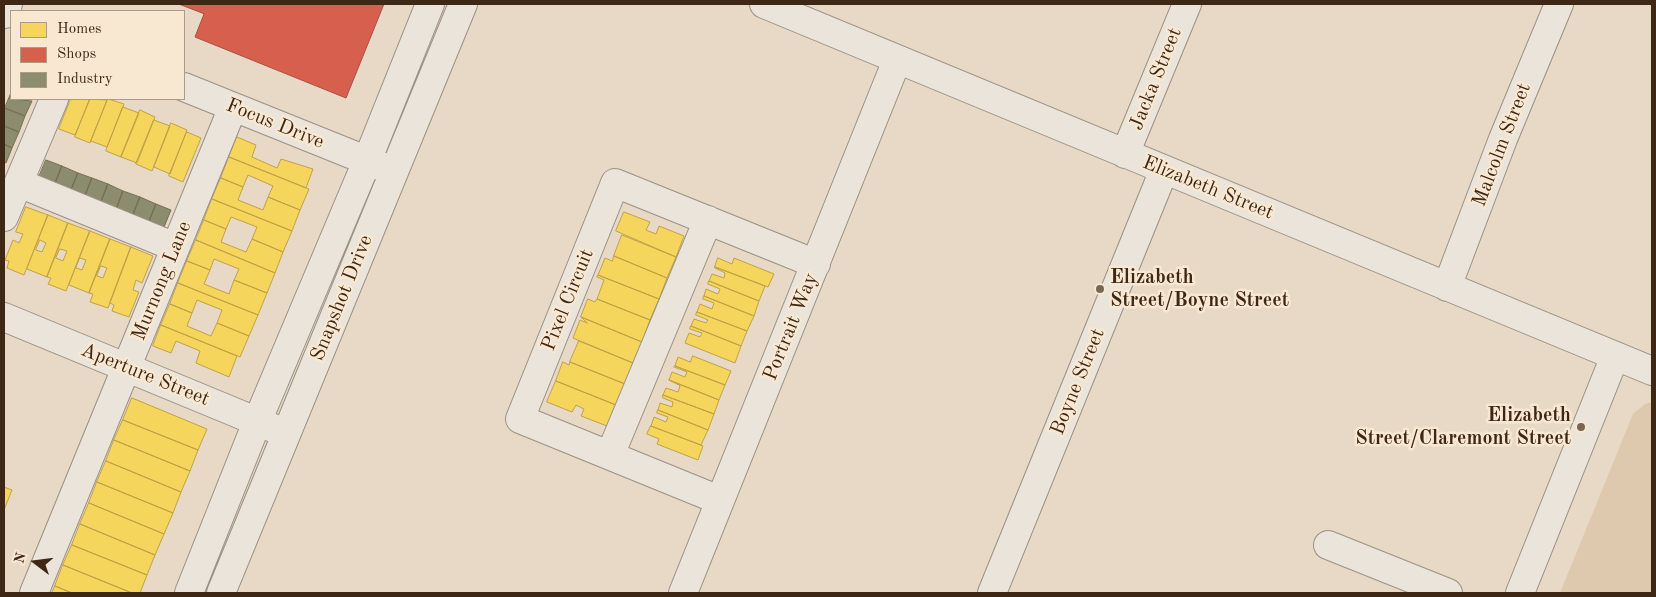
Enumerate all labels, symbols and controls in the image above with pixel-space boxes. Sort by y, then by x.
legend [10,10,185,100]
text: Homes [57,22,102,37]
street label: Jacka Street [1125,24,1187,134]
text: Shops [57,47,96,62]
text: Industry [57,72,113,87]
street label: Malcolm Street [1467,80,1537,210]
street label: Focus Drive [222,93,328,155]
street label: Elizabeth Street [1139,151,1277,225]
street label: Murnong Lane [127,218,197,344]
street label: Snapshot Drive [306,232,378,364]
street label: Pixel Circuit [537,245,599,355]
place label: Elizabeth Street/Boyne Street [1110,266,1289,313]
street label: Portrait Way [759,270,823,384]
marker: Elizabeth Street/Boyne Street [1094,283,1106,295]
street label: Boyne Street [1046,325,1110,439]
street label: Aperture Street [77,338,213,412]
place label: Elizabeth Street/Claremont Street [1355,404,1571,451]
marker: Elizabeth Street/Claremont Street [1575,421,1587,433]
north arrow [10,537,60,587]
text: N [12,551,29,565]

